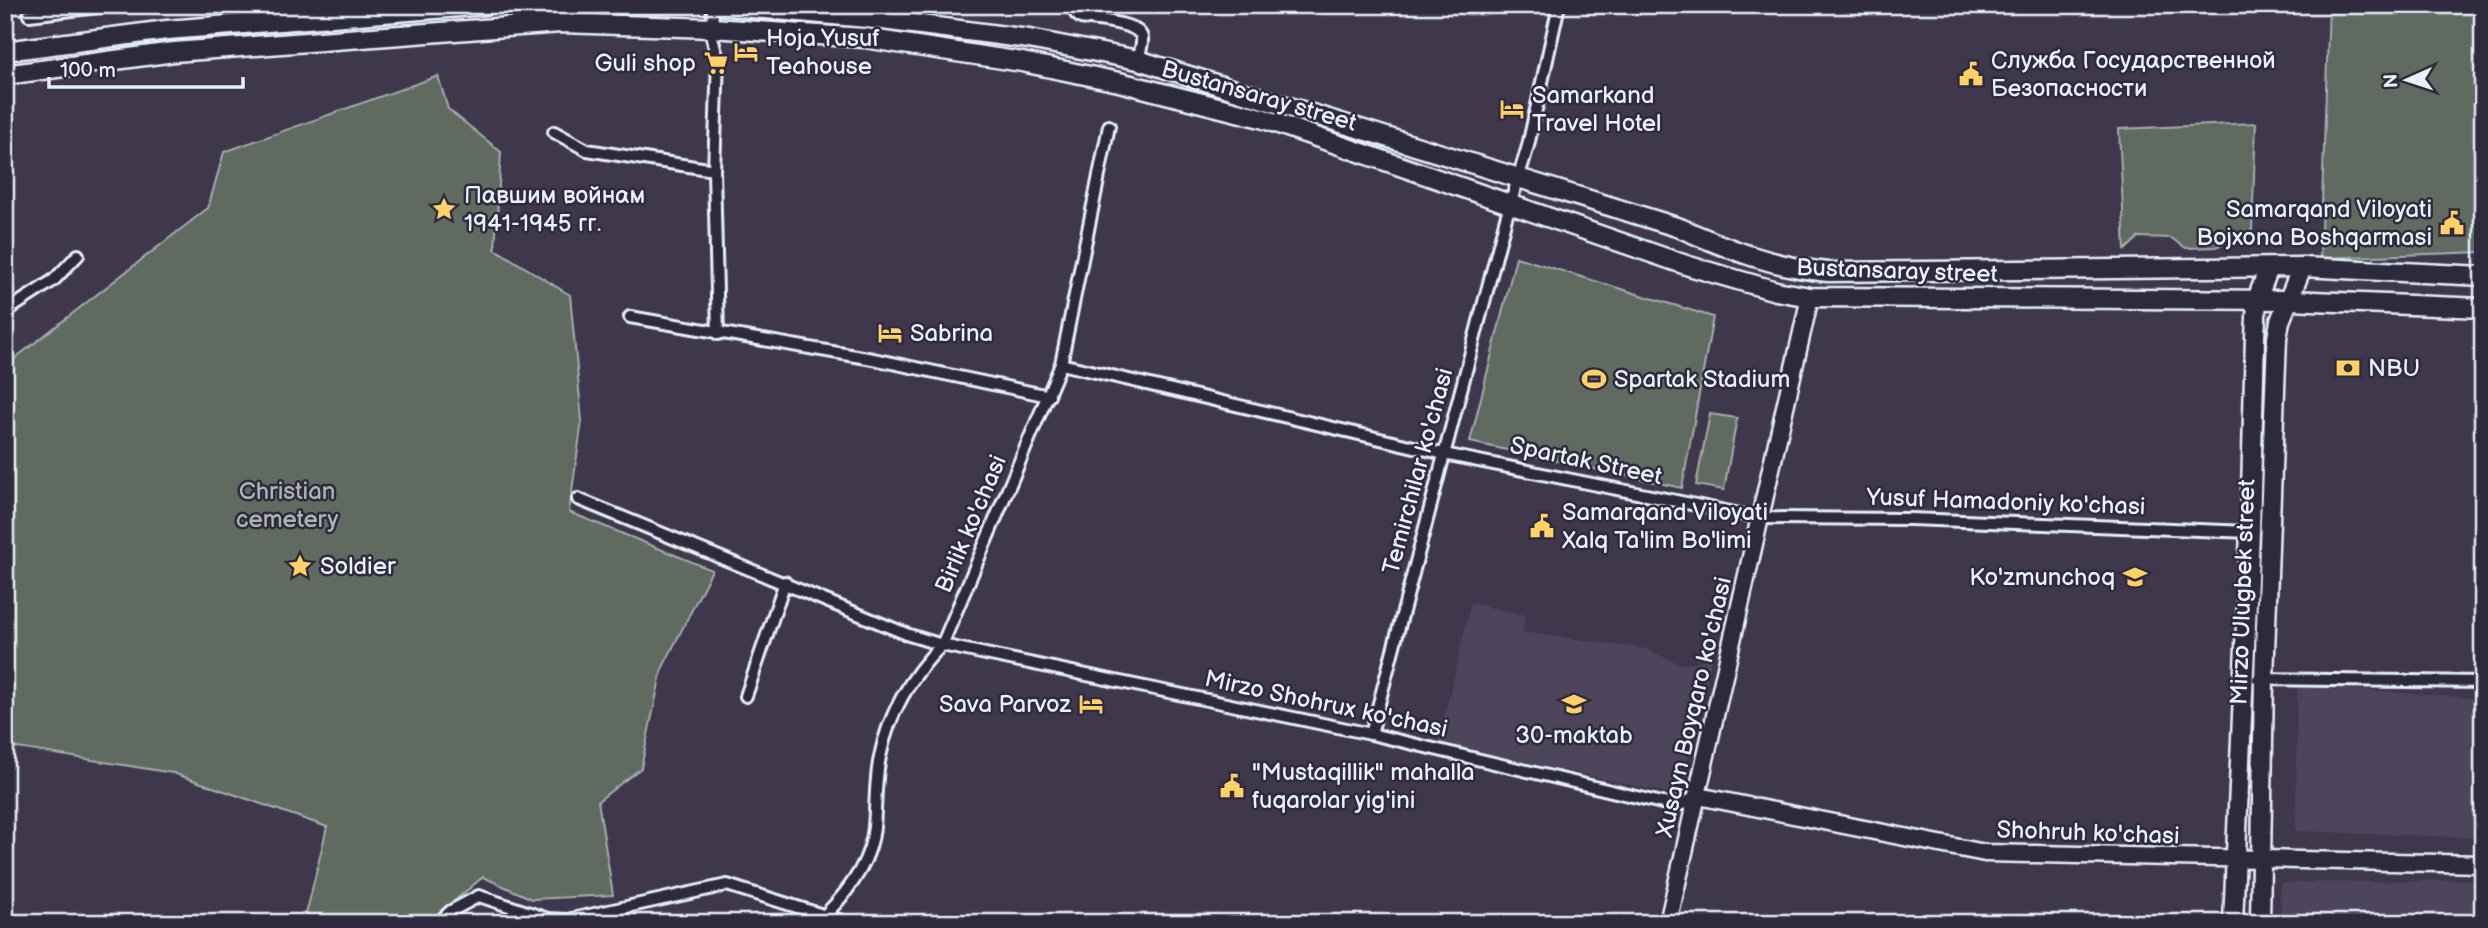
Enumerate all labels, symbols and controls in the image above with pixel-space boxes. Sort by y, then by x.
place label: Hoja Yusuf Teahouse [766,24,880,81]
hotel icon: Hoja Yusuf Teahouse [732,38,760,66]
scale bar [49,46,243,90]
place label: Служба Государственной Безопасности [1991,46,2276,103]
north arrow [2372,46,2442,116]
place label: Guli shop [594,49,696,78]
supermarket icon: Guli shop [702,49,730,77]
street label: Bustansaray street [1158,54,1361,138]
text: 100 m [60,58,116,83]
public building icon: Служба Государственной Безопасности [1957,60,1985,88]
text: N [2380,73,2403,89]
place label: Samarkand Travel Hotel [1532,81,1661,138]
hotel icon: Samarkand Travel Hotel [1498,95,1526,123]
place label: Павшим войнам 1941-1945 гг. [464,181,645,238]
place icon: Павшим войнам 1941-1945 гг. [430,195,458,223]
place label: Samarqand Viloyati Bojxona Boshqarmasi [2197,195,2432,252]
public building icon: Samarqand Viloyati Bojxona Boshqarmasi [2438,209,2466,237]
street label: Bustansaray street [1796,253,1999,289]
hotel icon: Sabrina [876,319,904,347]
place label: Sabrina [910,319,993,348]
bank icon: NBU [2334,354,2362,382]
place label: NBU [2368,354,2420,383]
street label: Temirchilar ko'chasi [1377,365,1459,577]
sports icon: Spartak Stadium [1580,365,1608,393]
place label: Spartak Stadium [1614,365,1790,394]
street label: Spartak Street [1507,431,1665,491]
street label: Birlik ko'chasi [929,451,1013,597]
park label: Christian cemetery [236,477,338,534]
street label: Mirzo Ulugbek street [2225,478,2261,705]
street label: Yusuf Hamadoniy ko'chasi [1865,483,2146,521]
place label: Samarqand Viloyati Xalq Ta'lim Bo'limi [1561,498,1768,555]
public building icon: Samarqand Viloyati Xalq Ta'lim Bo'limi [1528,512,1556,540]
place icon: Soldier [286,552,314,580]
place label: Soldier [320,552,396,581]
place label: Ko'zmunchoq [1969,563,2115,592]
school or university icon: Ko'zmunchoq [2121,563,2149,591]
street label: Xusayn Boyqaro ko'chasi [1650,574,1738,841]
street label: Mirzo Shohrux ko'chasi [1202,664,1450,744]
place label: Sava Parvoz [939,690,1072,719]
hotel icon: Sava Parvoz [1077,690,1105,718]
school or university icon: 30-maktab [1560,690,1588,718]
place label: 30-maktab [1515,721,1633,750]
place label: "Mustaqillik" mahalla fuqarolar yig'ini [1252,758,1475,815]
public building icon: "Mustaqillik" mahalla fuqarolar yig'ini [1218,772,1246,800]
street label: Shohruh ko'chasi [1996,815,2180,851]

